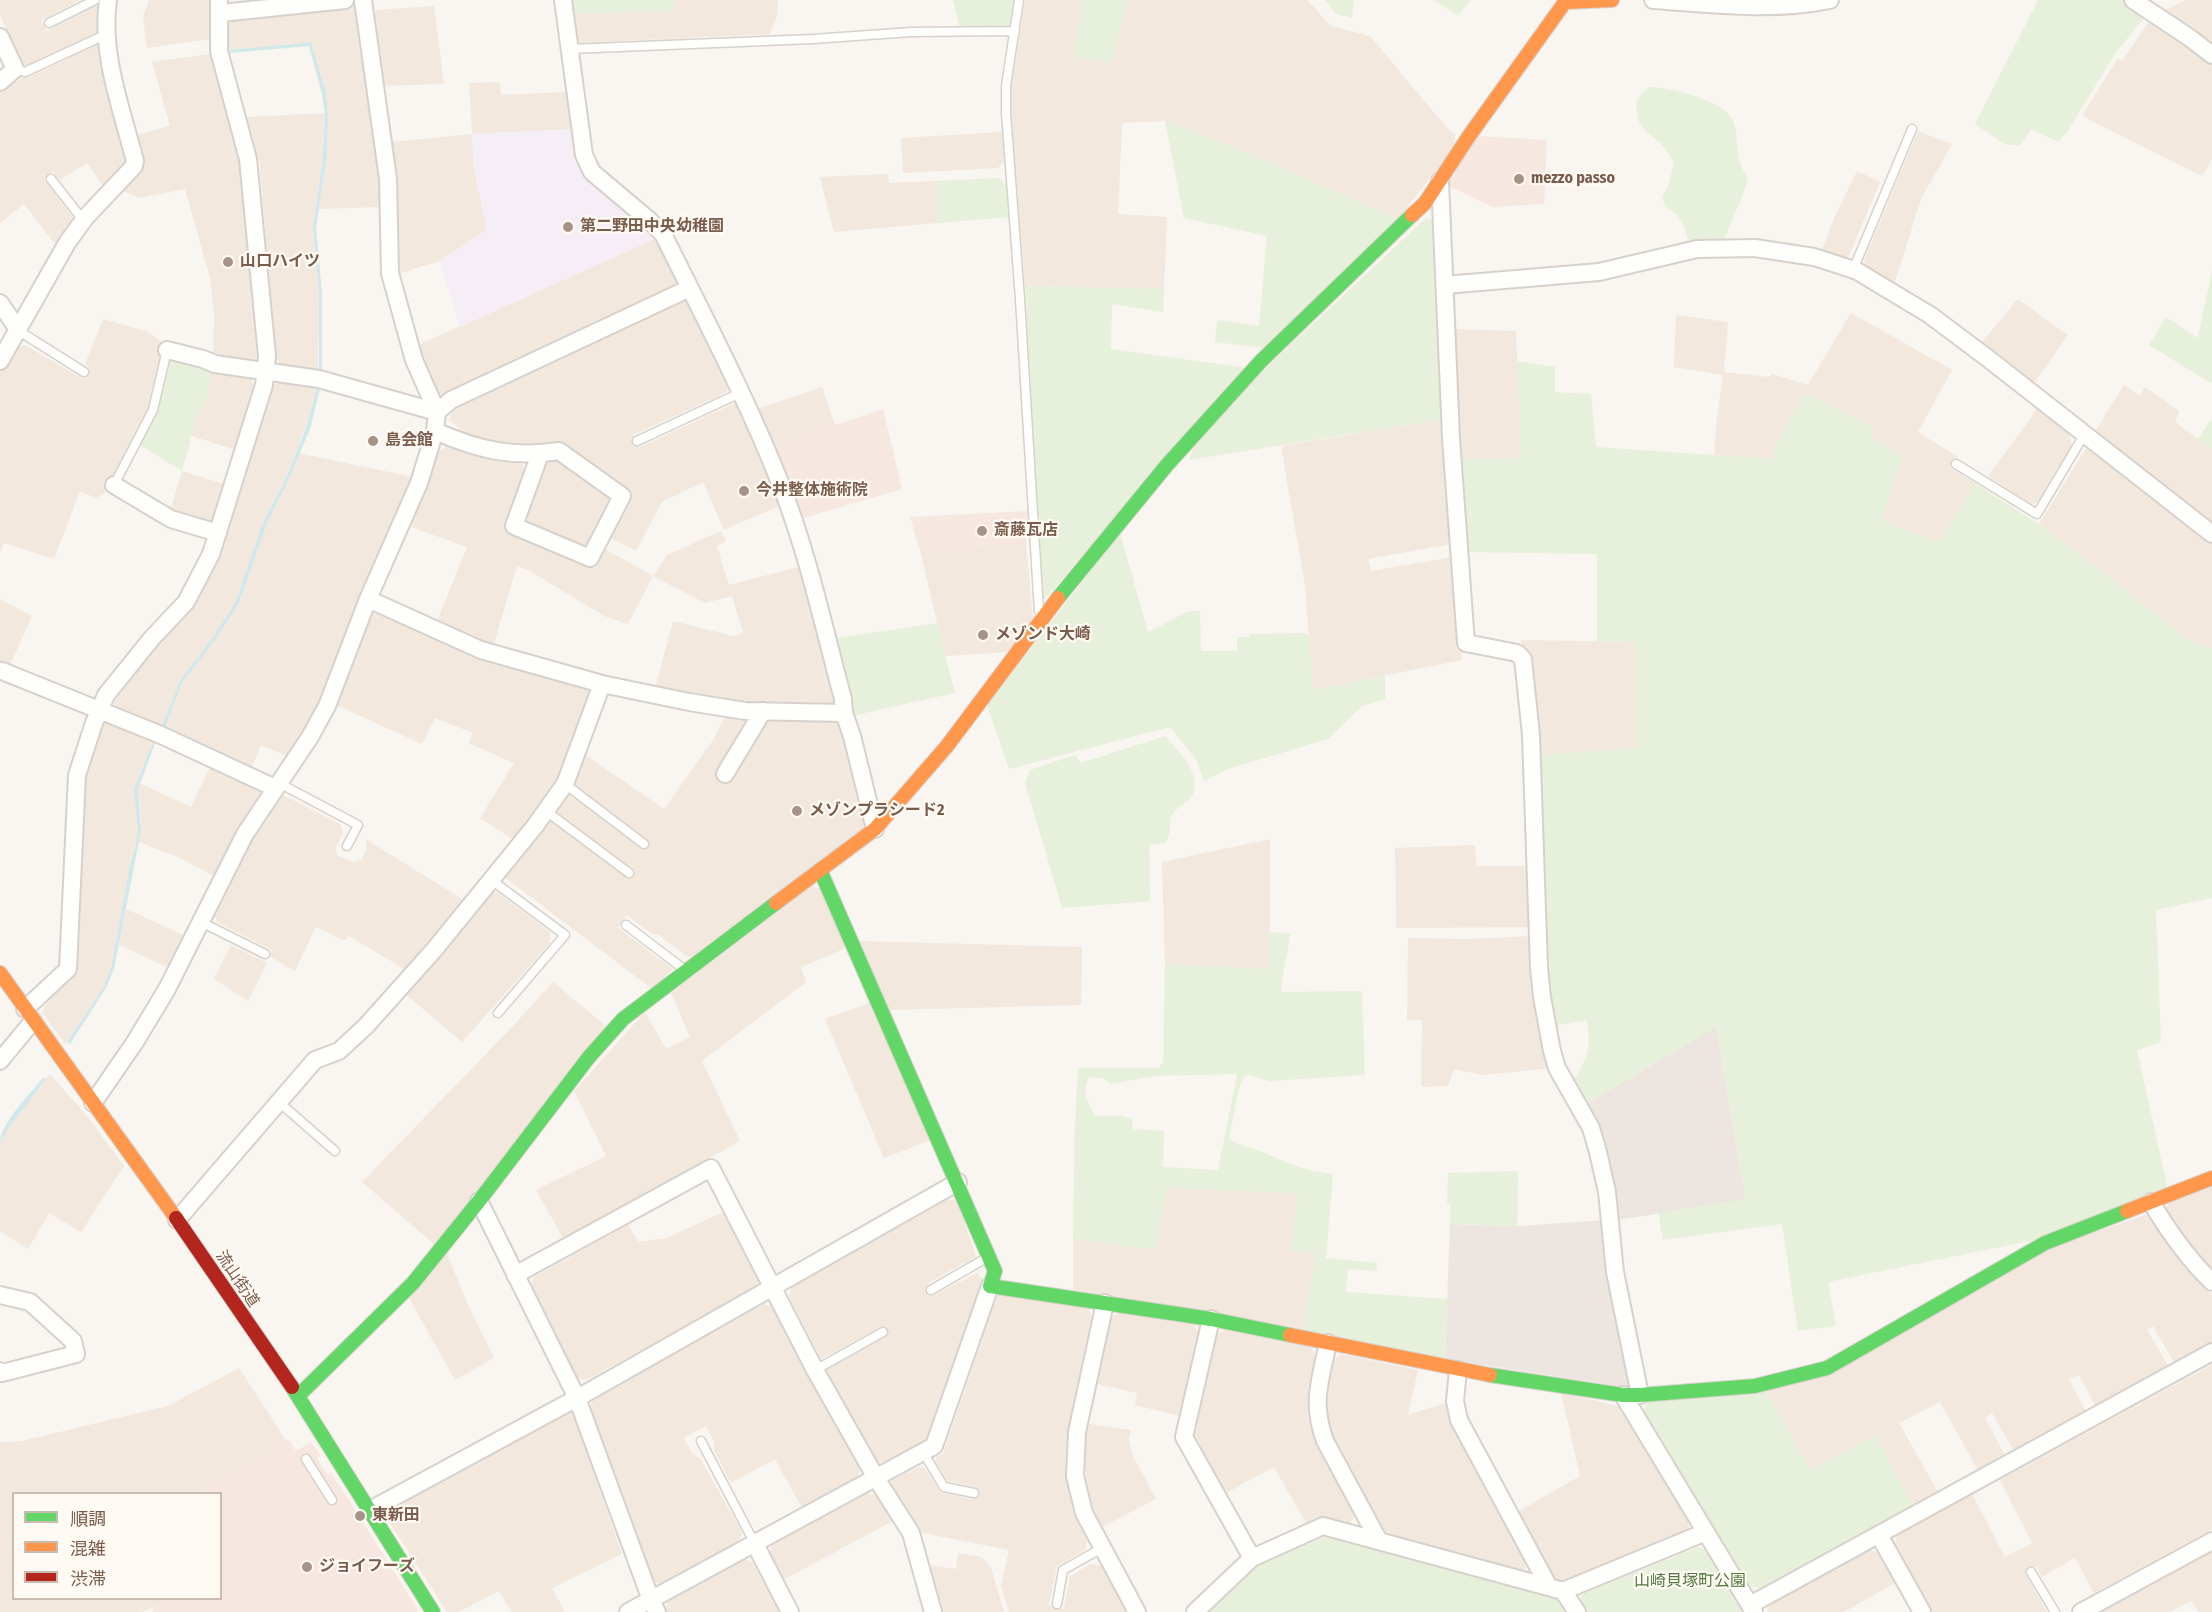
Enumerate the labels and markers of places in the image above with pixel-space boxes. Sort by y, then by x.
place label: mezzo passo [1531,169,1615,189]
marker: mezzo passo [1512,172,1526,186]
place label: 第二野田中央幼稚園 [580,217,724,237]
marker: 第二野田中央幼稚園 [561,220,575,234]
place label: 山口ハイツ [240,252,320,272]
marker: 山口ハイツ [221,255,235,269]
place label: 島会館 [385,431,433,451]
marker: 島会館 [366,434,380,448]
place label: 今井整体施術院 [756,481,868,501]
marker: 今井整体施術院 [737,484,751,498]
place label: 斎藤瓦店 [994,521,1058,541]
marker: 斎藤瓦店 [975,524,989,538]
place label: メゾンド大崎 [995,625,1091,645]
marker: メゾンド大崎 [976,628,990,642]
place label: メゾンプラシード2 [809,801,944,821]
marker: メゾンプラシード2 [790,804,804,818]
place label: 東新田 [372,1506,420,1526]
marker: 東新田 [353,1509,367,1523]
place label: ジョイフーズ [319,1557,415,1577]
marker: ジョイフーズ [300,1560,314,1574]

